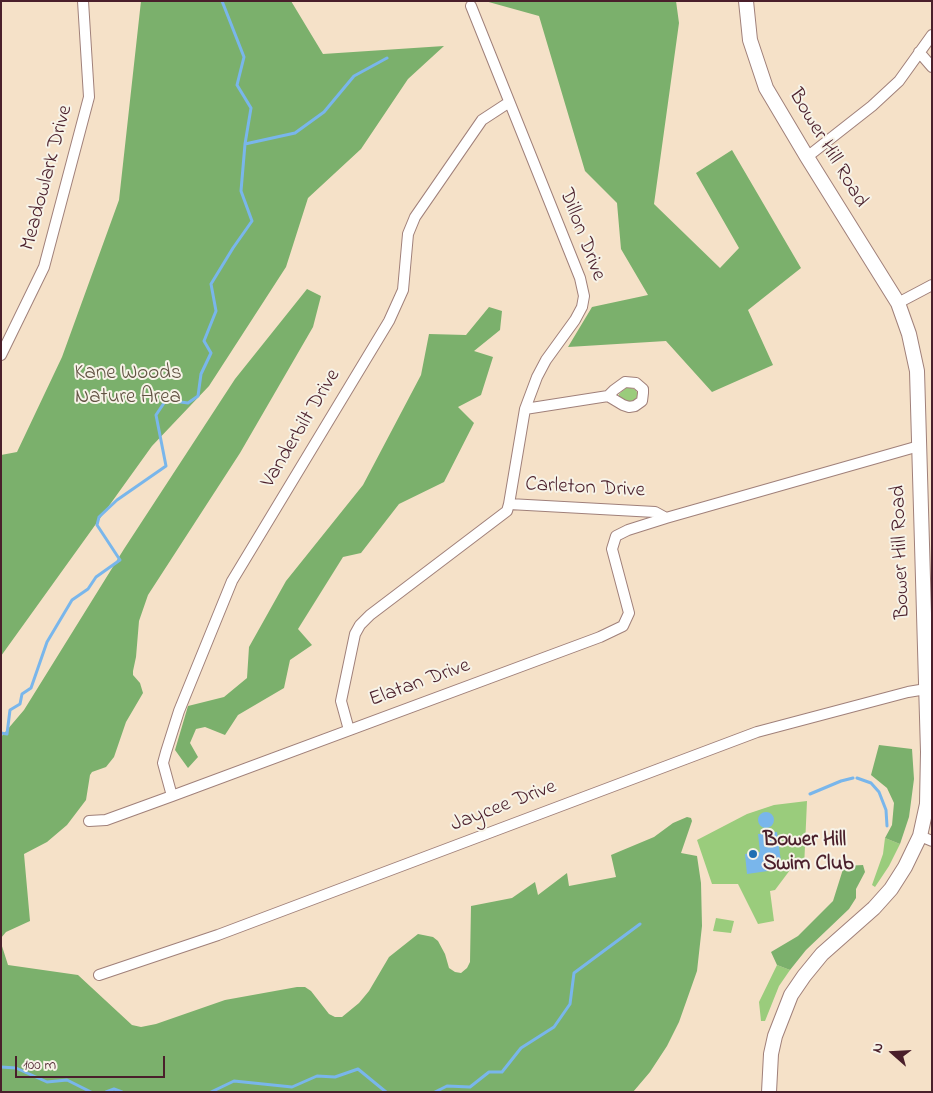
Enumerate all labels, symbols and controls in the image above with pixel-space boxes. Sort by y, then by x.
street label: Bower Hill Road [782,85,872,213]
street label: Meadowlark Drive [17,103,79,253]
street label: Dillon Drive [552,185,610,285]
park label: Kane Woods Nature Area [74,362,182,412]
street label: Vanderbilt Drive [257,365,347,493]
street label: Carleton Drive [525,473,645,505]
street label: Bower Hill Road [887,485,917,619]
street label: Elatan Drive [366,654,474,714]
street label: Jaycee Drive [448,775,560,839]
place label: Bower Hill Swim Club [763,829,854,879]
marker: Bower Hill Swim Club [747,848,759,860]
north arrow [868,1028,918,1078]
text: N [867,1040,890,1056]
scale bar [18,1046,168,1078]
text: 100 m [23,1054,56,1076]

